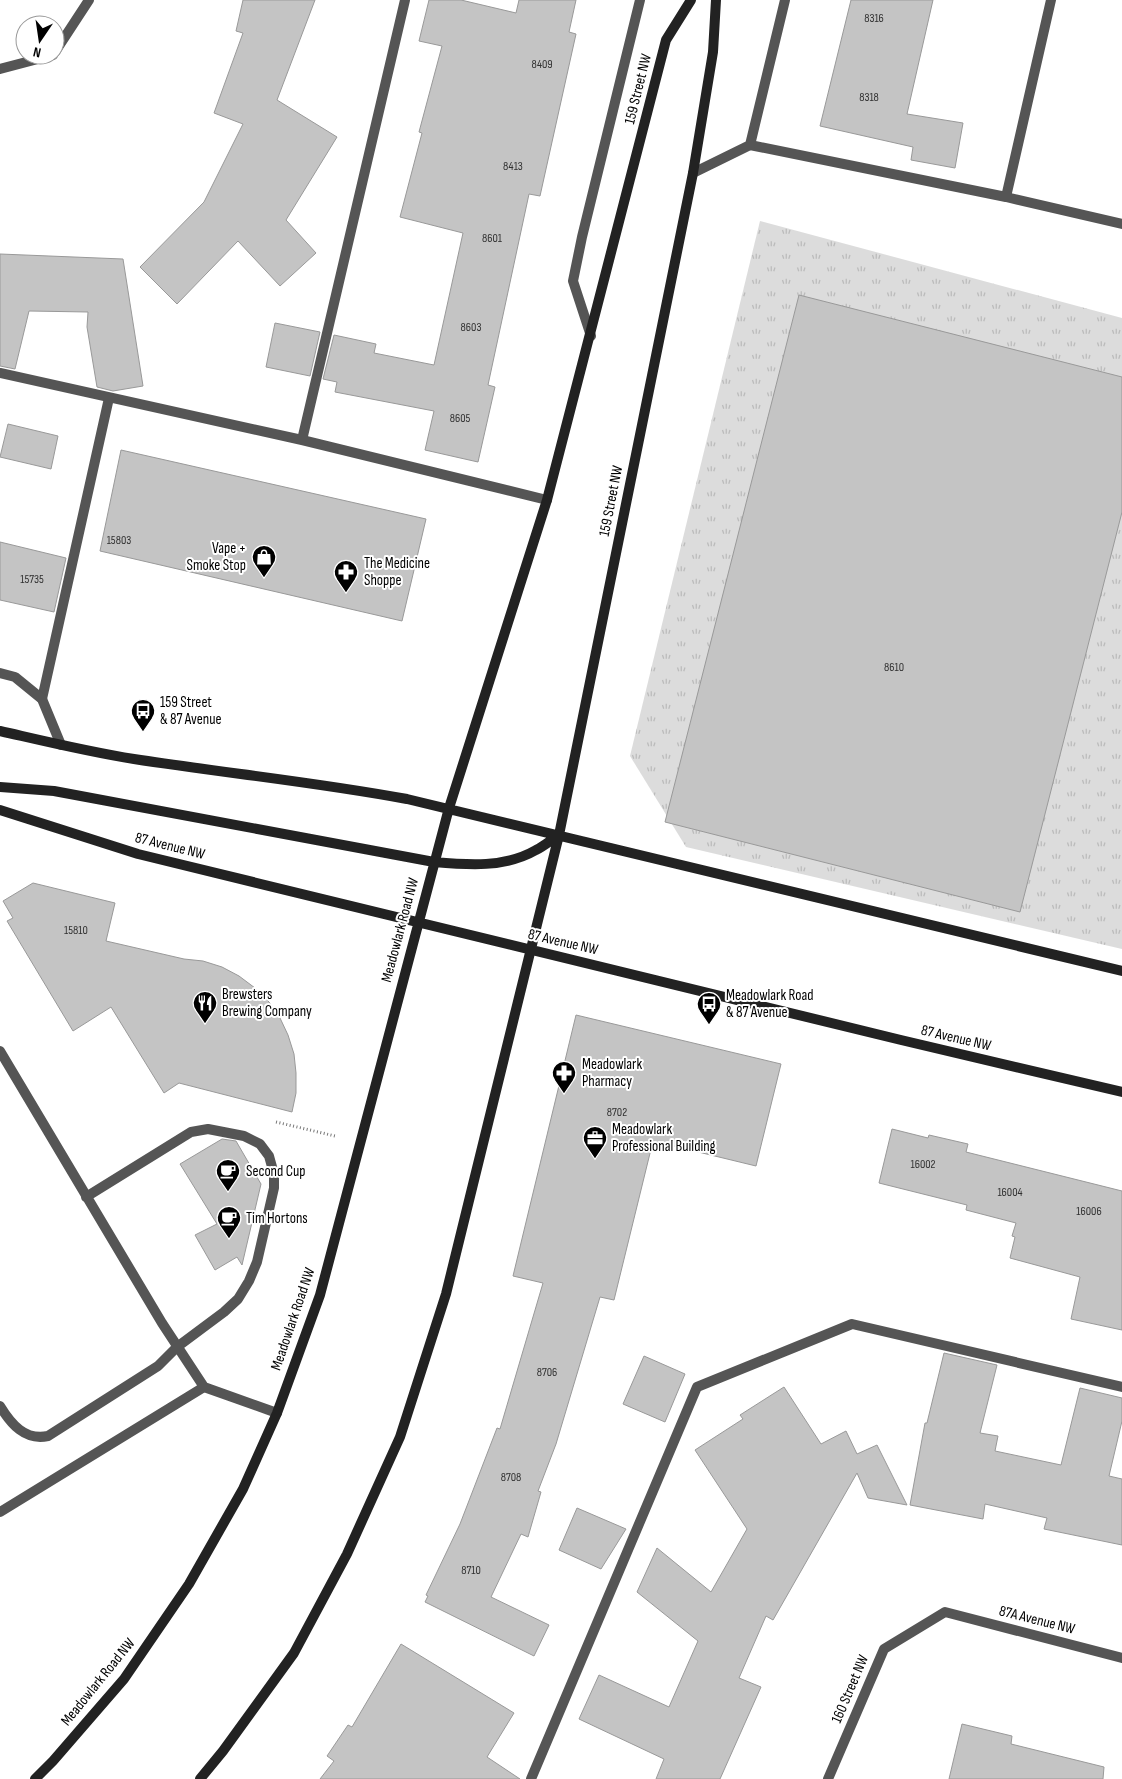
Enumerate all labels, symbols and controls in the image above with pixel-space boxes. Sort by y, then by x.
house number: 8316 [864,11,884,26]
north arrow [15,15,65,65]
text: N [32,43,43,61]
street label: 159 Street NW [620,52,656,126]
house number: 8409 [531,57,553,72]
house number: 8318 [859,90,879,105]
house number: 8413 [503,159,523,174]
house number: 8601 [482,231,503,246]
house number: 8603 [461,320,481,335]
house number: 8605 [450,411,471,426]
street label: 159 Street NW [595,464,627,538]
house number: 15803 [107,533,131,548]
place label: Vape + Smoke Stop [187,539,246,575]
shop icon: Vape + Smoke Stop [251,544,277,578]
place label: The Medicine Shoppe [364,554,430,590]
pharmacy icon: The Medicine Shoppe [333,559,359,593]
house number: 15735 [20,572,44,587]
house number: 8610 [884,660,904,675]
place label: 159 Street & 87 Avenue [160,693,222,729]
bus stop icon: 159 Street & 87 Avenue [130,698,156,732]
street label: 87 Avenue NW [133,828,207,864]
street label: Meadowlark Road NW [377,875,423,984]
house number: 15810 [64,923,88,938]
street label: 87 Avenue NW [526,925,600,959]
place label: Brewsters Brewing Company [222,985,312,1021]
place label: Meadowlark Road & 87 Avenue [726,986,814,1022]
restaurant icon: Brewsters Brewing Company [192,990,218,1024]
bus stop icon: Meadowlark Road & 87 Avenue [696,991,722,1025]
street label: 87 Avenue NW [919,1021,993,1055]
place label: Meadowlark Pharmacy [582,1055,642,1091]
pharmacy icon: Meadowlark Pharmacy [551,1060,577,1094]
house number: 8702 [607,1105,627,1120]
place label: Meadowlark Professional Building [612,1120,716,1156]
office icon: Meadowlark Professional Building [582,1125,608,1159]
house number: 16002 [910,1157,936,1172]
cafe icon: Second Cup [215,1158,241,1192]
place label: Second Cup [246,1162,305,1181]
house number: 16004 [997,1185,1023,1200]
house number: 16006 [1076,1204,1102,1219]
cafe icon: Tim Hortons [216,1205,242,1239]
place label: Tim Hortons [246,1209,308,1228]
street label: Meadowlark Road NW [267,1265,320,1373]
house number: 8706 [537,1365,557,1380]
house number: 8708 [501,1470,521,1485]
house number: 8710 [461,1563,481,1578]
street label: 87A Avenue NW [997,1601,1077,1639]
street label: Meadowlark Road NW [57,1634,139,1730]
street label: 160 Street NW [827,1652,873,1726]

